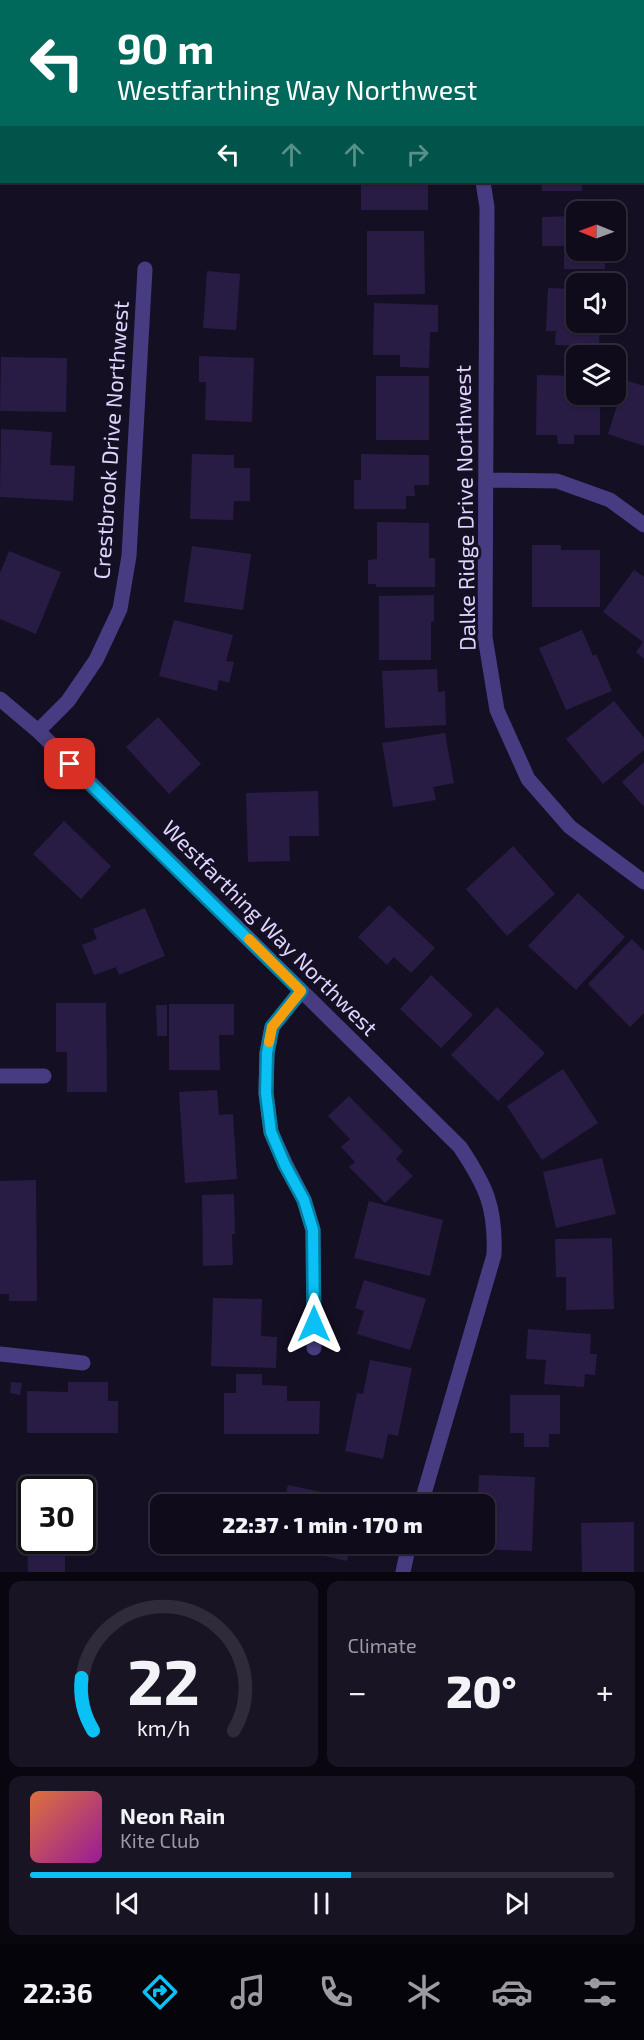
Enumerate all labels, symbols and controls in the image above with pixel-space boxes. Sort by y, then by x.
text: 90 m [117,22,214,72]
icon: left [18,24,96,102]
text: Westfarthing Way Northwest [117,73,477,105]
icon: left [212,138,245,171]
icon: ahead [275,138,308,171]
icon: ahead [338,138,371,171]
icon: right [401,138,434,171]
north arrow [566,201,626,261]
map controls [566,201,626,405]
button: sound [566,273,626,333]
street label: Crestbrook Drive Northwest [87,300,133,580]
button: layers [566,345,626,405]
street label: Dalke Ridge Drive Northwest [449,365,479,651]
pin [44,738,95,789]
icon: arrive [53,747,86,780]
street label: Westfarthing Way Northwest [158,814,384,1040]
position arrow [282,1292,346,1356]
speed limit sign: 30 [18,1476,96,1554]
text: 22:37 · 1 min · 170 m [222,1511,423,1537]
text: Climate [348,1633,417,1657]
text: 22 [127,1643,199,1718]
text: 20° [446,1663,517,1717]
text: − [348,1671,367,1711]
text: + [596,1671,614,1711]
text: km/h [137,1715,190,1740]
text: Neon Rain [120,1802,225,1828]
text: Kite Club [120,1828,200,1852]
icon: previous [111,1887,144,1920]
icon: pause [305,1887,338,1920]
icon: next [500,1887,533,1920]
icon: directions [139,1971,181,2013]
icon: music [227,1971,269,2013]
icon: phone [315,1971,357,2013]
icon: climate [403,1971,445,2013]
icon: car [491,1971,533,2013]
icon: filters [579,1971,621,2013]
text: 22:36 [23,1976,93,2008]

